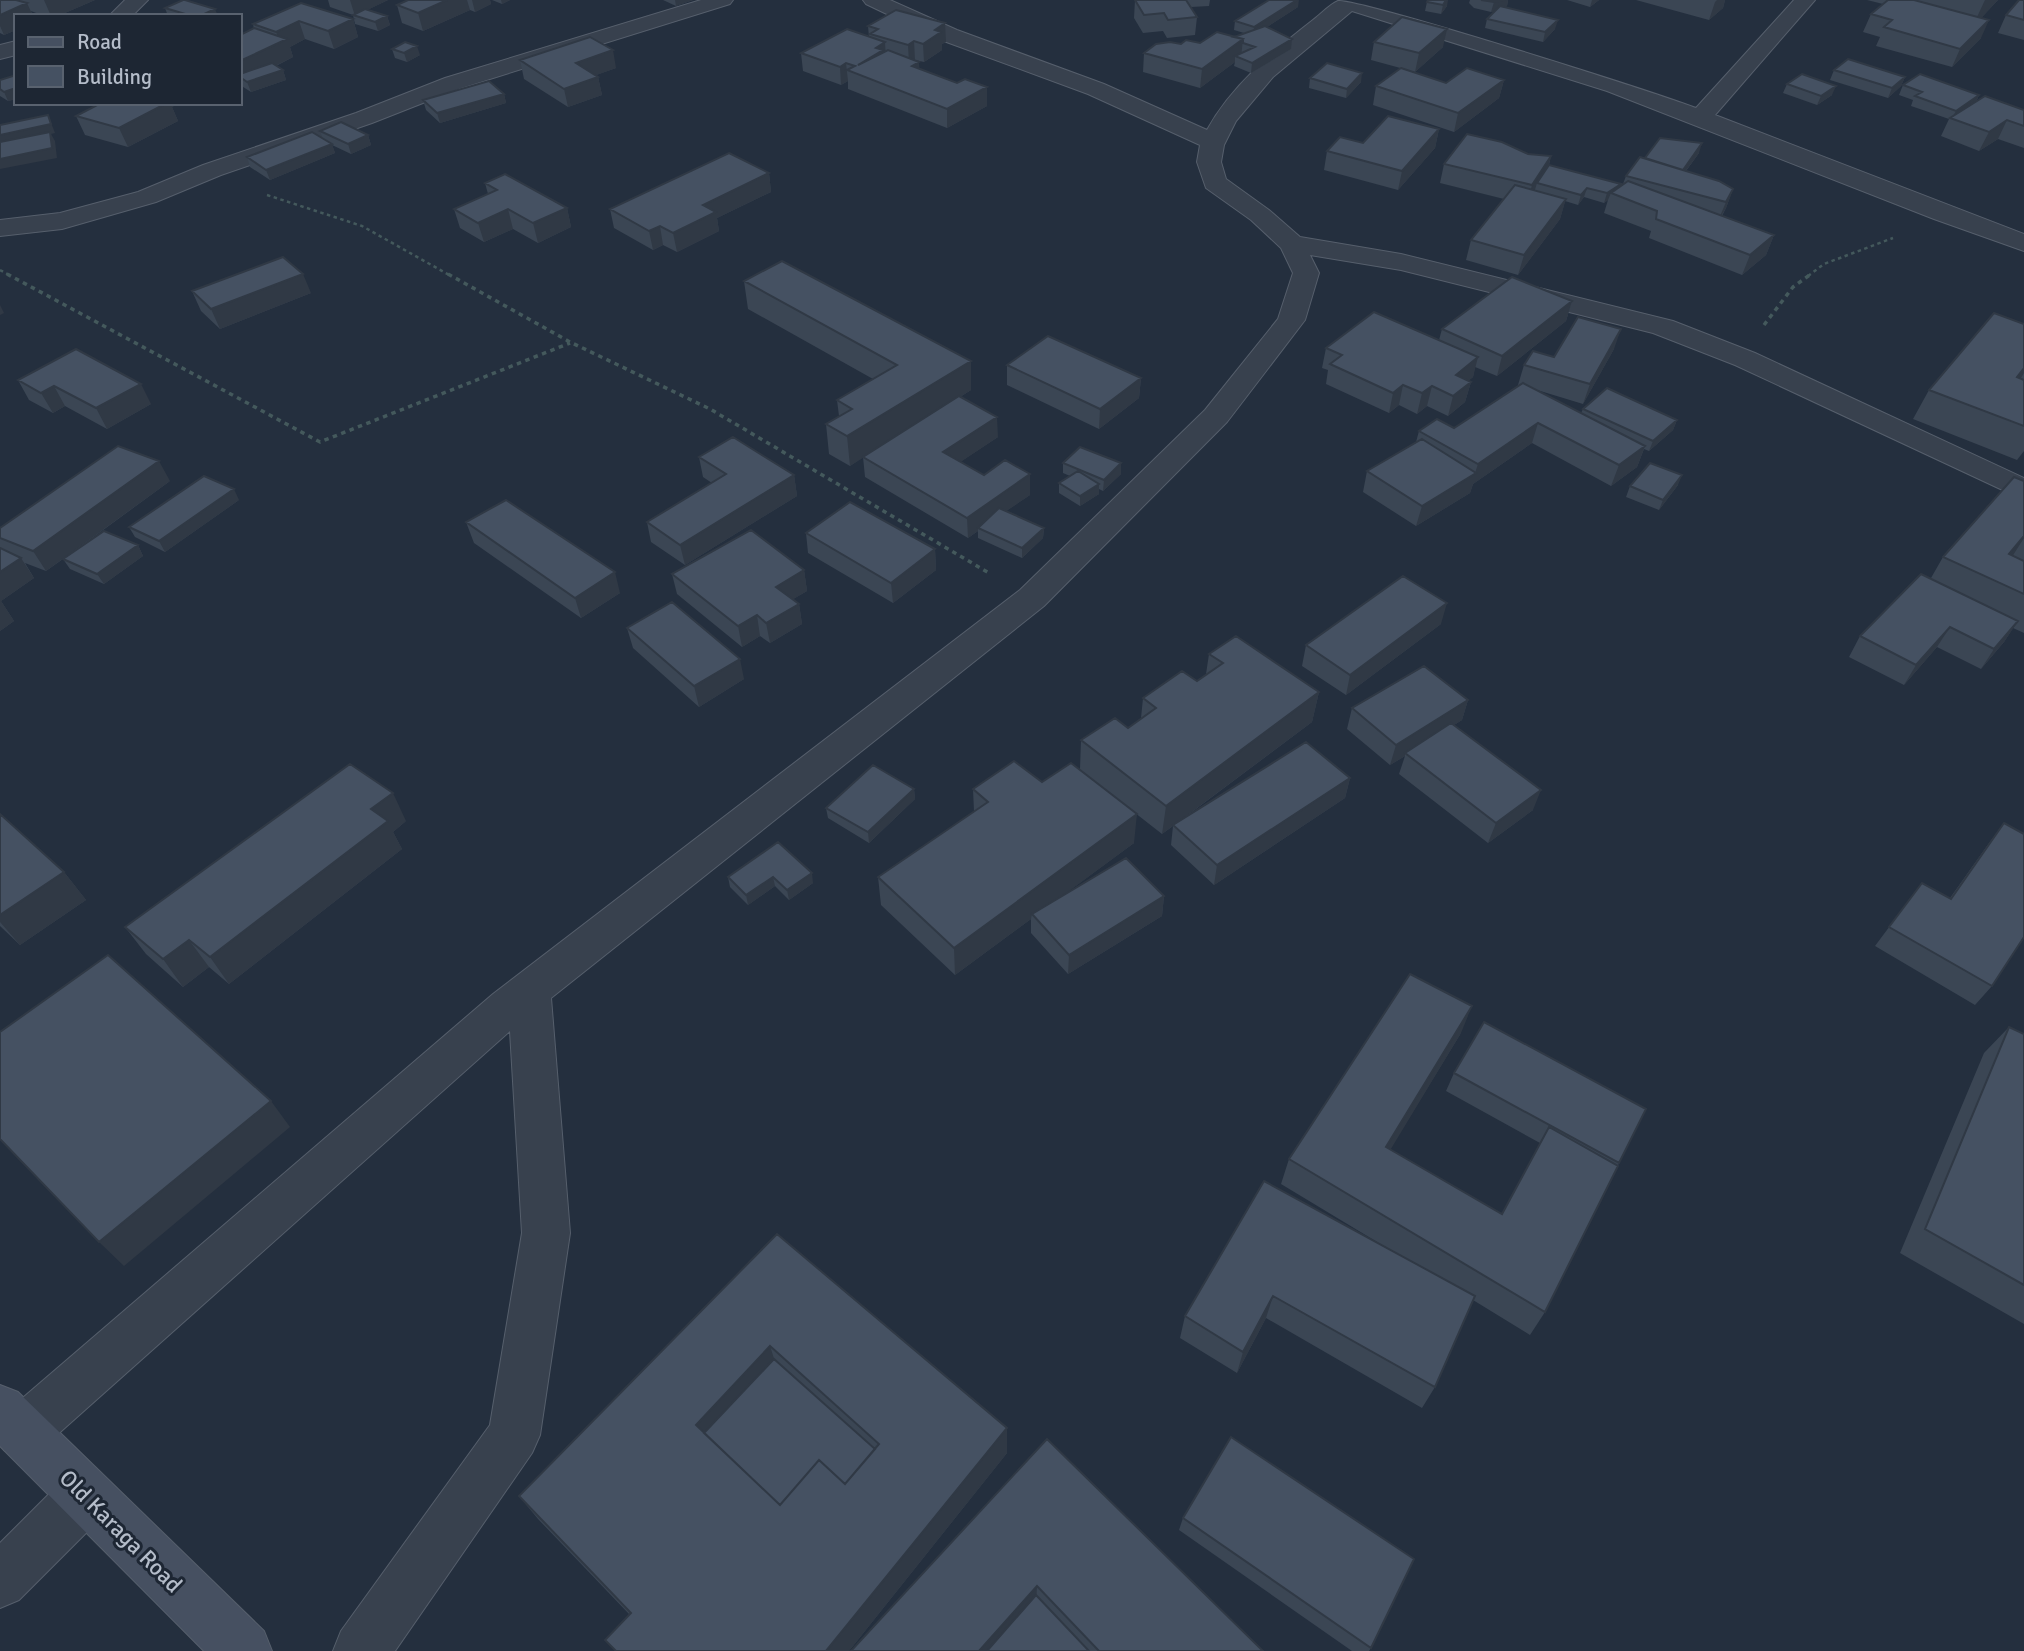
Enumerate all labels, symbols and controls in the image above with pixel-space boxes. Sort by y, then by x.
legend [14,14,242,105]
text: Road [77,29,122,55]
text: Building [77,64,152,90]
street label: Old Karaga Road [53,1464,188,1599]

